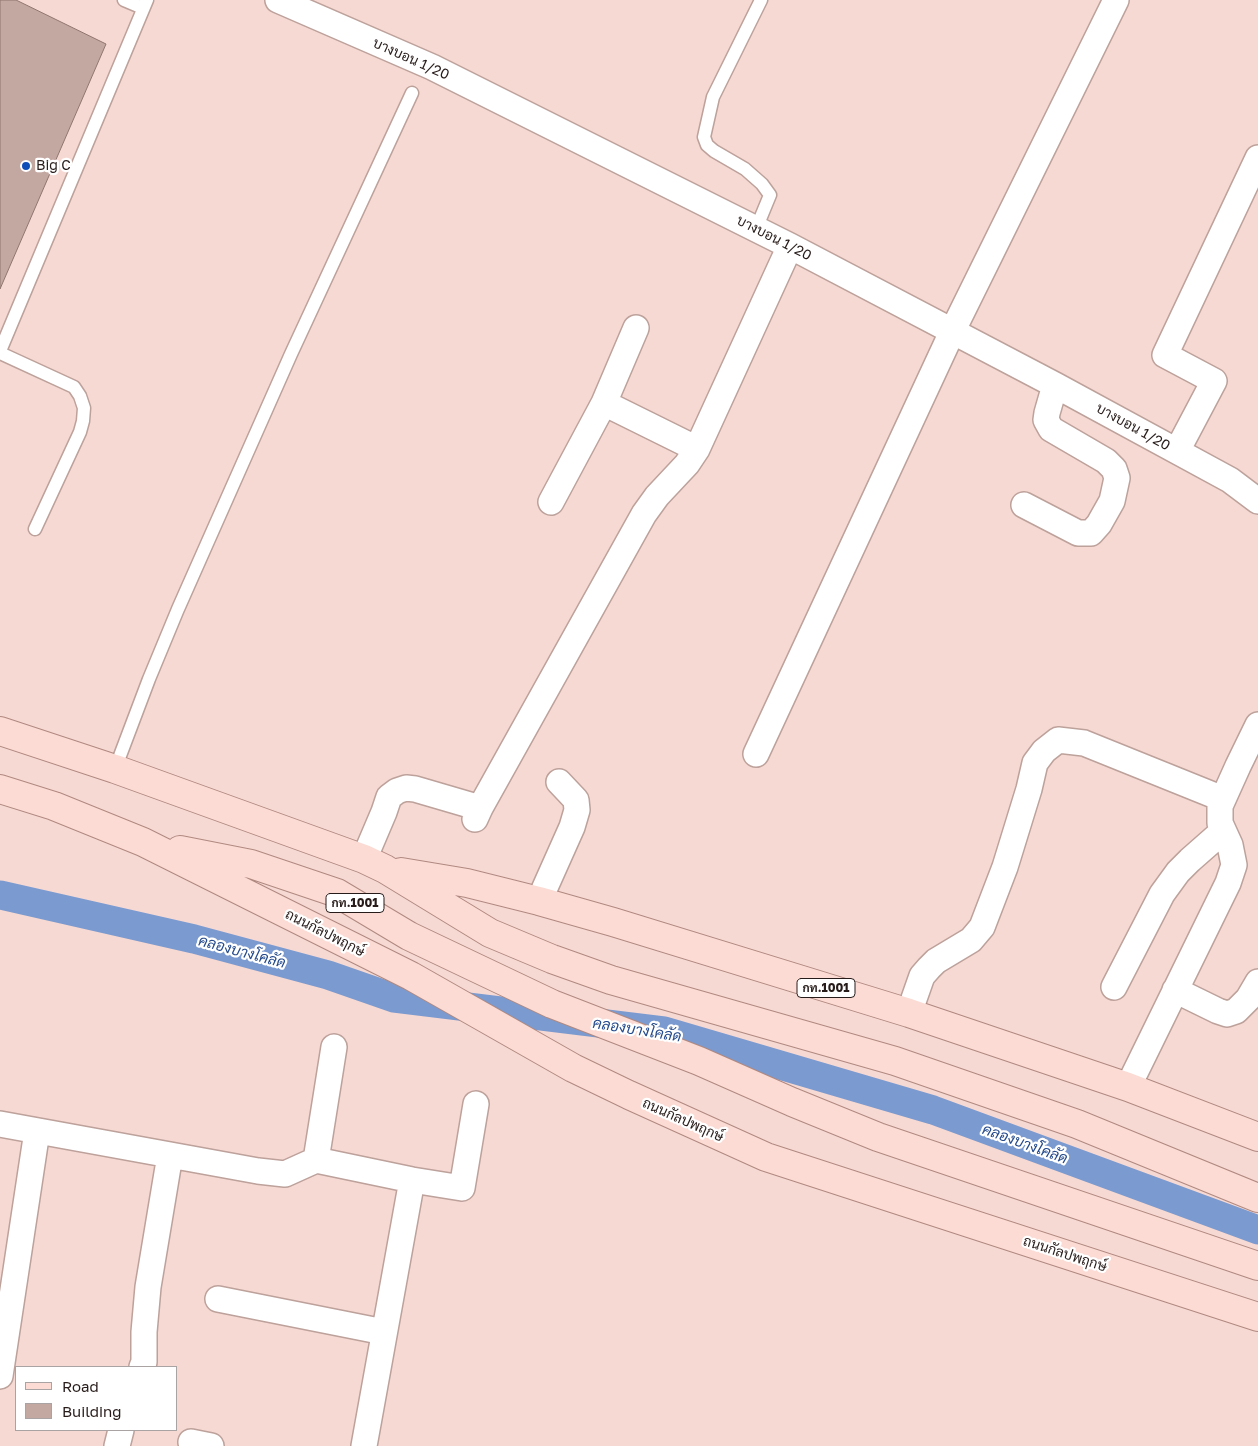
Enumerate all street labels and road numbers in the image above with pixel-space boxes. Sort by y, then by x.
street label: บางบอน 1/20 [370,35,452,83]
street label: บางบอน 1/20 [734,212,814,264]
street label: บางบอน 1/20 [1093,400,1173,454]
road number: กท.1001 [326,894,384,912]
street label: ถนนกัลปพฤกษ์ [282,906,368,960]
road number: กท.1001 [797,978,855,998]
street label: ถนนกัลปพฤกษ์ [640,1095,726,1145]
street label: ถนนกัลปพฤกษ์ [1021,1233,1109,1275]

